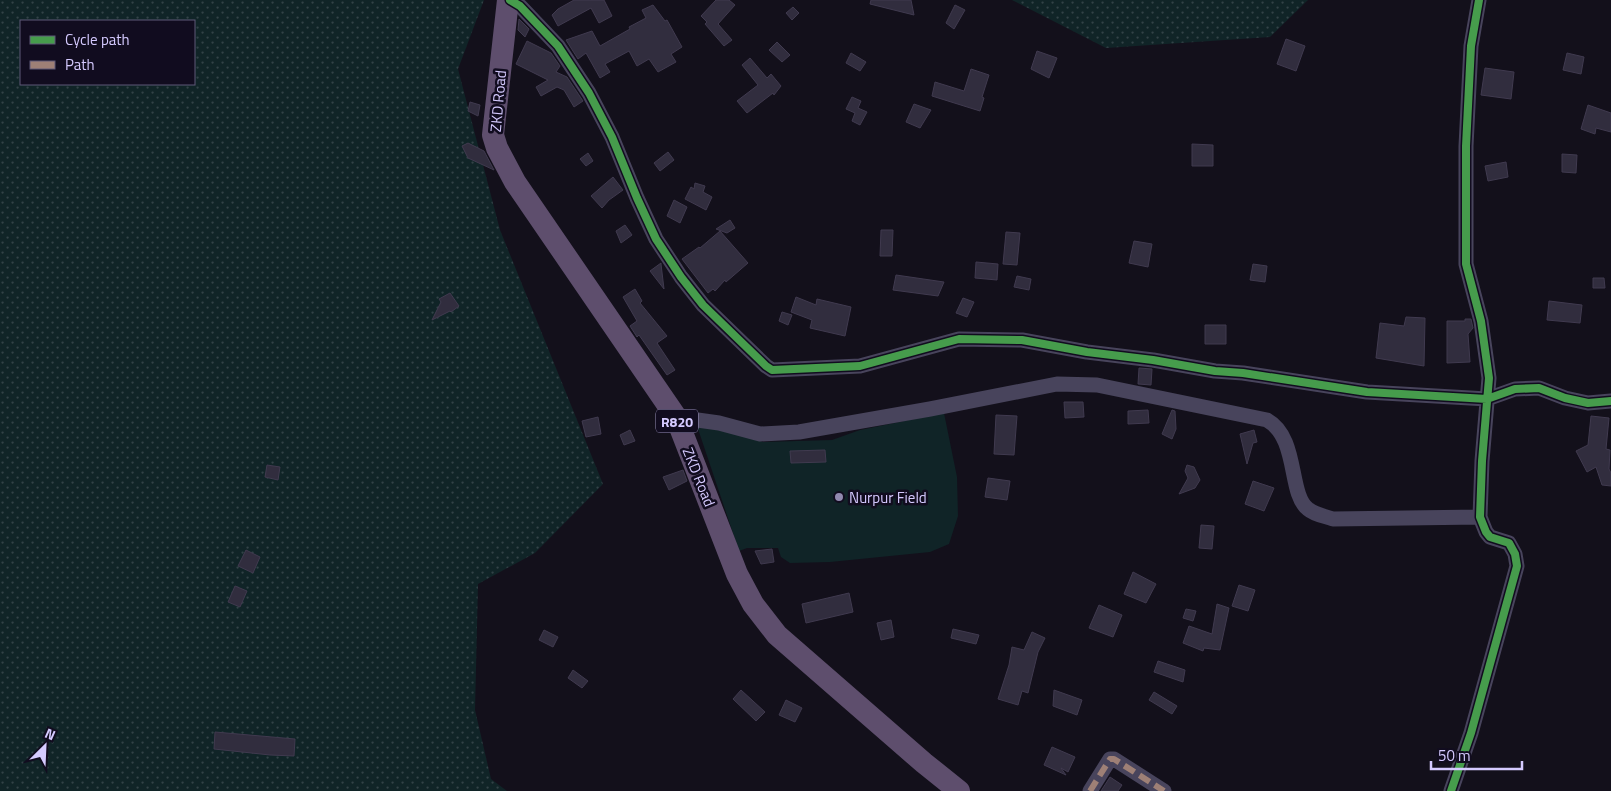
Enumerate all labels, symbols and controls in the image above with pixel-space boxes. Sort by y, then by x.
legend [20,20,195,85]
text: Cycle path [65,28,130,51]
text: Path [65,53,95,76]
street label: ZKD Road [484,69,512,133]
road number: R820 [656,410,698,432]
street label: ZKD Road [677,444,721,510]
place label: Nurpur Field [849,486,927,509]
marker: Nurpur Field [833,491,845,503]
north arrow [20,721,70,771]
text: N [42,722,59,745]
scale bar [1431,738,1522,770]
text: 50 m [1438,744,1471,767]

